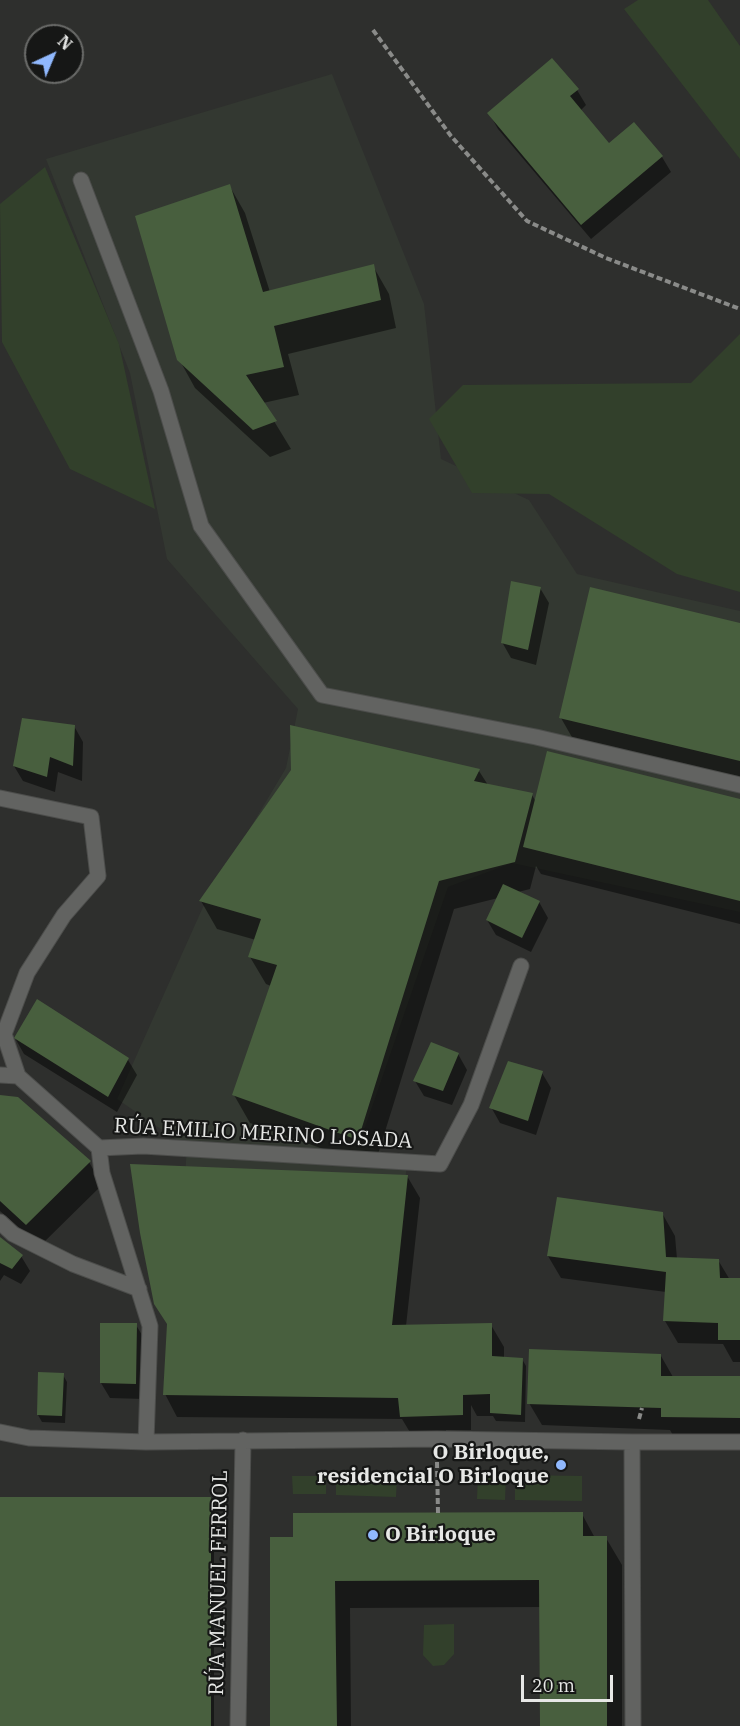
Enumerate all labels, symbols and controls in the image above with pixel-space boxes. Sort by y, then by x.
north arrow [24,24,84,84]
text: N [54,31,77,54]
street label: RÚA EMILIO MERINO LOSADA [113,1114,413,1154]
place label: O Birloque, residencial O Birloque [317,1440,549,1490]
marker: O Birloque, residencial O Birloque [554,1458,568,1472]
street label: RÚA MANUEL FERROL [204,1470,234,1696]
place label: O Birloque [385,1522,496,1548]
marker: O Birloque [366,1528,380,1542]
scale bar [524,1663,616,1701]
text: 20 m [532,1674,575,1697]

